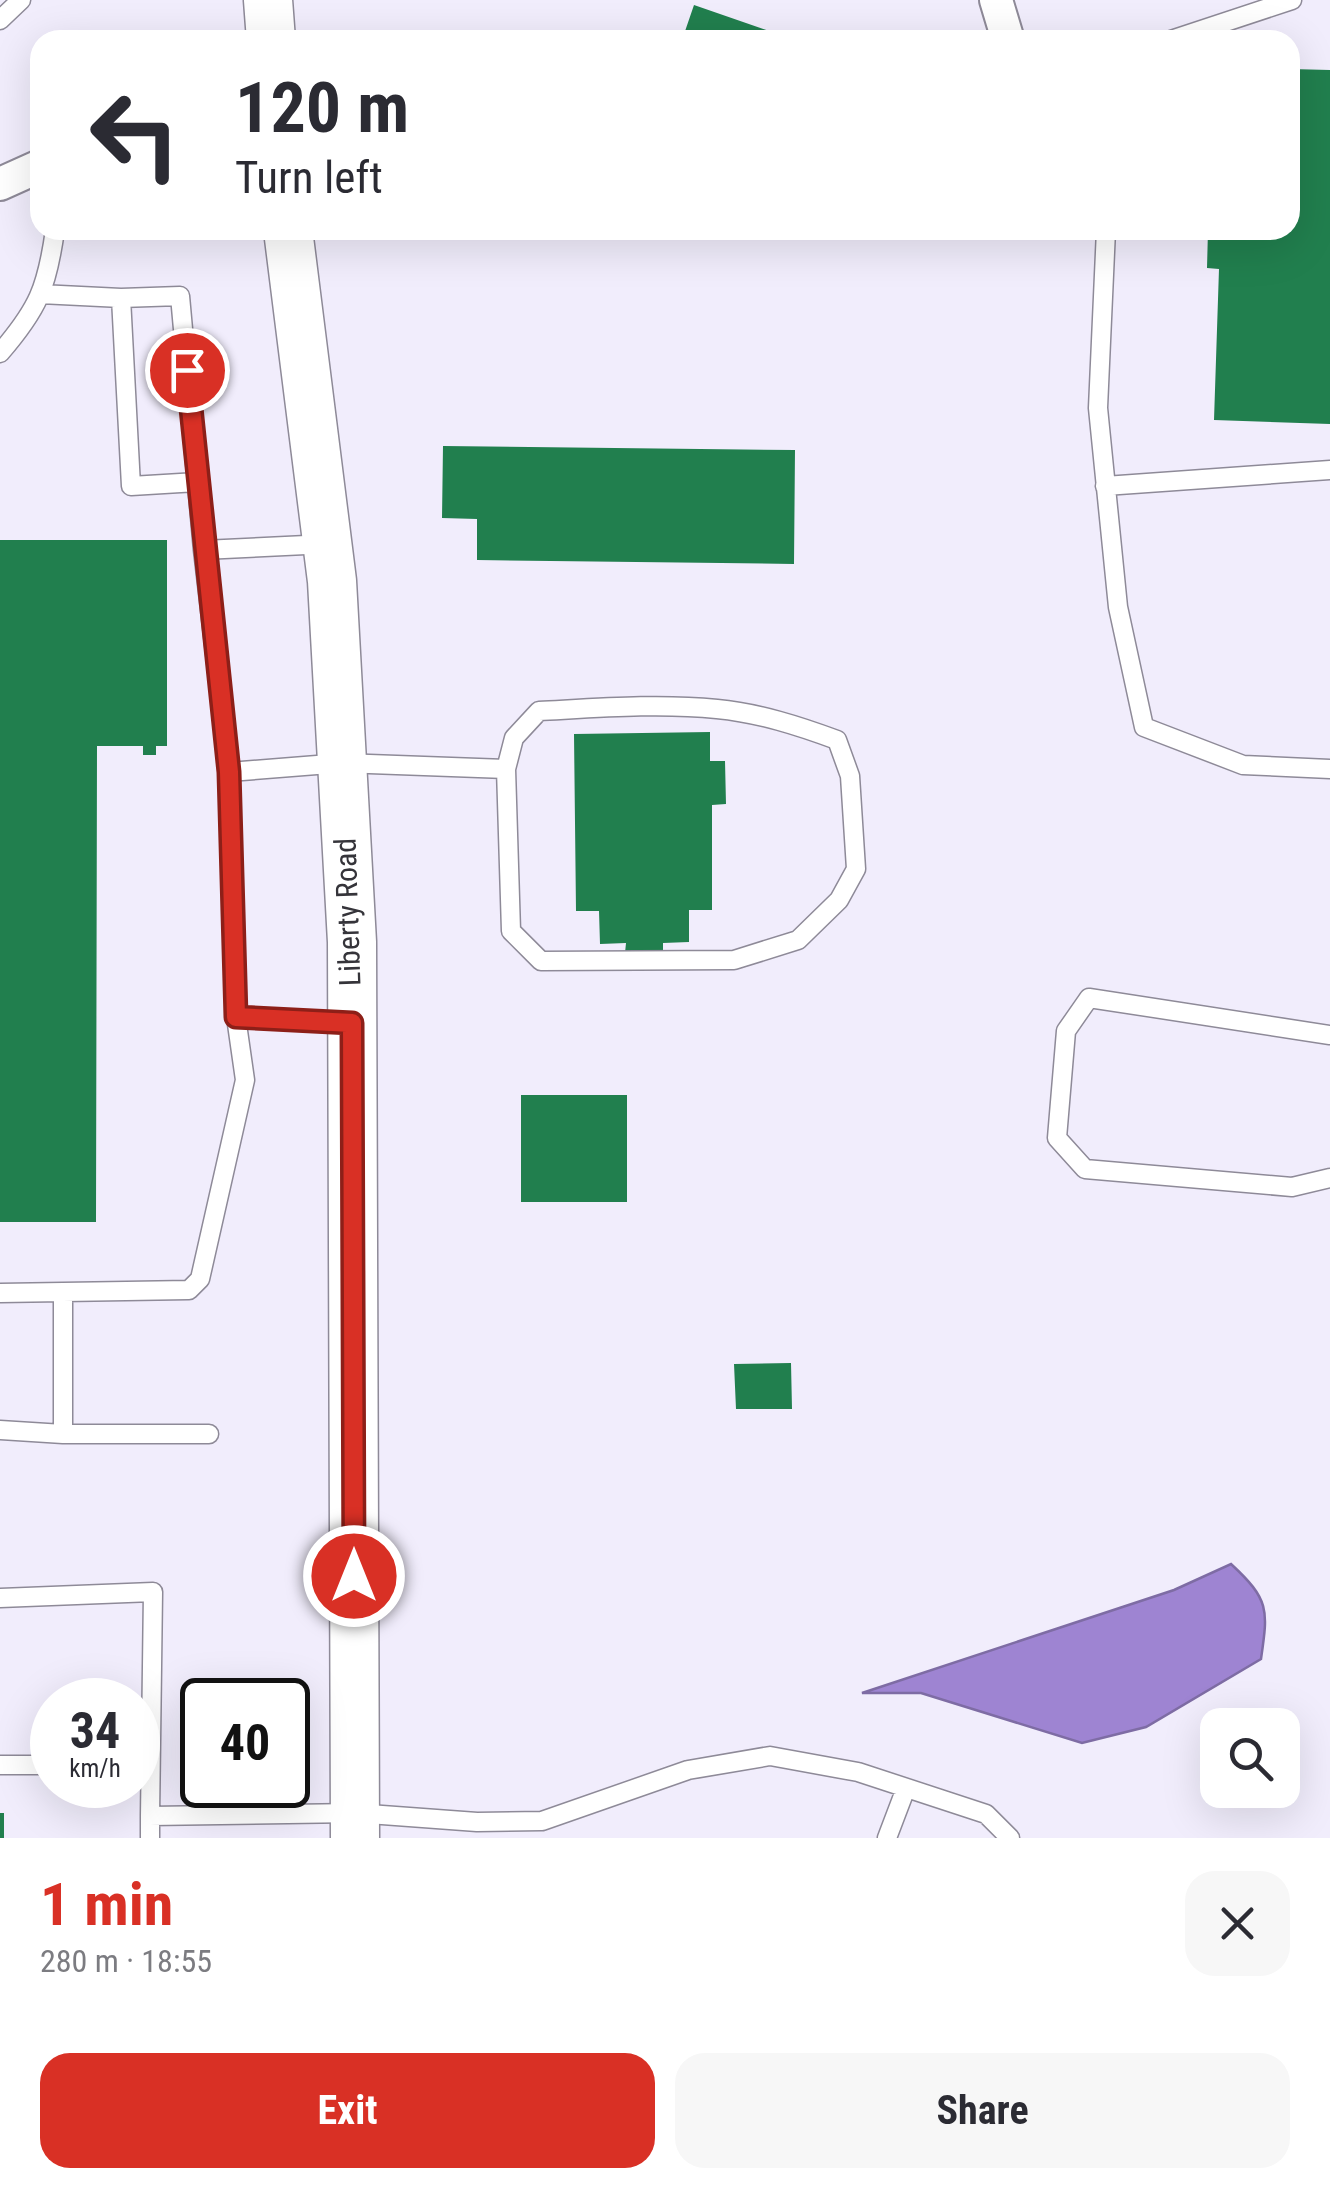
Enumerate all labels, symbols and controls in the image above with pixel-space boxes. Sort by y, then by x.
text: 120 m [235,67,409,149]
icon: left [70,70,200,200]
text: Turn left [235,151,383,204]
pin [145,328,230,413]
icon: arrive [160,343,215,398]
street label: Liberty Road [327,837,368,987]
position arrow [302,1524,406,1628]
speed limit sign: 40 [180,1678,310,1808]
text: 34 [70,1702,120,1760]
map controls [1200,1708,1300,1808]
button: search [1200,1708,1300,1808]
text: km/h [69,1754,121,1783]
text: 1 min [40,1869,173,1940]
button: close [1185,1871,1290,1976]
text: 280 m · 18:55 [40,1942,212,1980]
button: Exit [40,2053,655,2168]
button: Share [675,2053,1290,2168]

